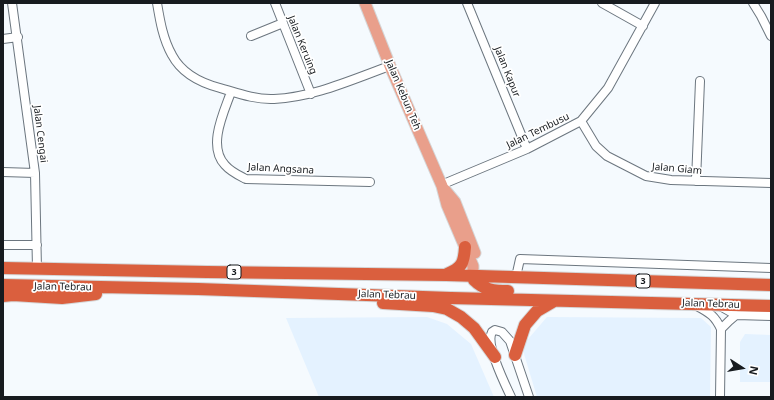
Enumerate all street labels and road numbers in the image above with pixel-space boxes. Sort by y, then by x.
street label: Jalan Keruing [285,14,319,76]
street label: Jalan Kapur [491,45,523,99]
street label: Jalan Kebun Teh [383,58,423,132]
street label: Jalan Cengai [31,105,49,163]
street label: Jalan Tembusu [505,111,571,151]
street label: Jalan Angsana [248,161,314,177]
street label: Jalan Giam [652,161,702,177]
road number: 3 [227,265,241,279]
road number: 3 [636,274,650,288]
street label: Jalan Tebrau [34,280,92,294]
street label: Jalan Tebrau [358,288,416,302]
street label: Jalan Tebrau [682,297,740,311]

